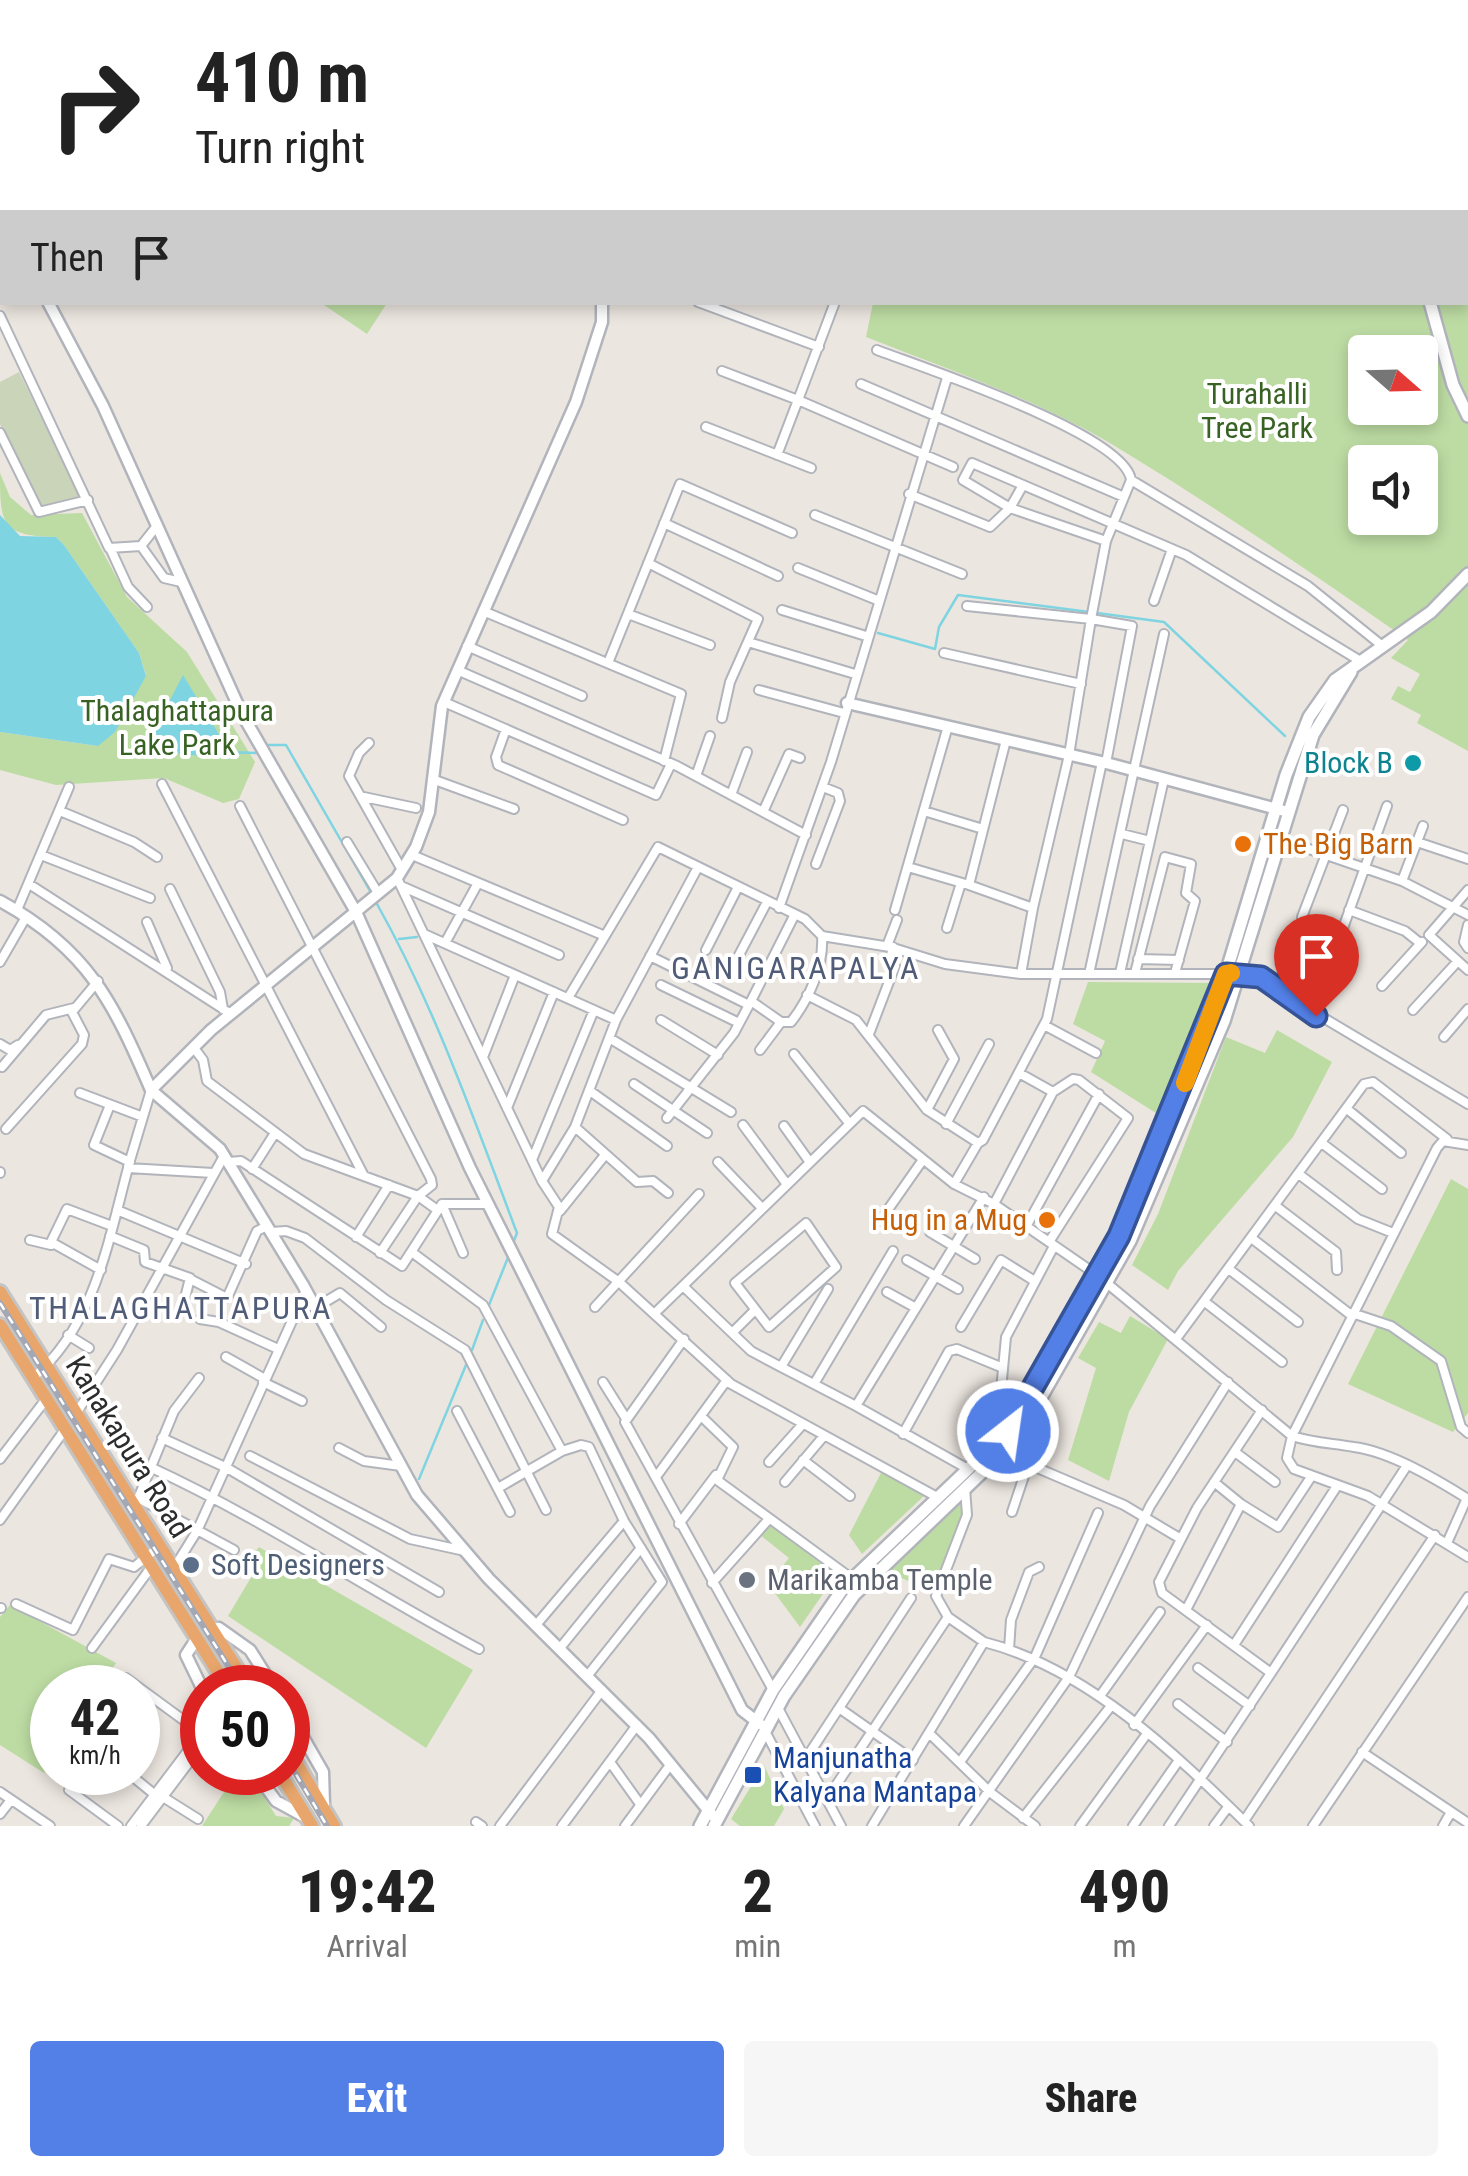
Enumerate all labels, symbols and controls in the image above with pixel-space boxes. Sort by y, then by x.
text: 410 m [195,37,369,119]
icon: right [30,40,160,170]
text: Turn right [195,121,365,174]
icon: arrive [124,230,179,285]
text: Then [30,236,104,280]
north arrow [1348,335,1438,425]
map controls [1348,335,1438,535]
park label: Turahalli Tree Park [1201,376,1313,445]
button: sound [1348,445,1438,535]
park label: Thalaghattapura Lake Park [80,693,274,762]
place label: Block B [1304,745,1393,780]
marker: Block B [1402,752,1424,774]
place label: The Big Barn [1263,826,1413,861]
marker: The Big Barn [1232,833,1254,855]
pin [1274,914,1359,1017]
icon: arrive [1289,929,1344,984]
district label: GANIGARAPALYA [671,949,921,987]
place label: Hug in a Mug [871,1202,1027,1237]
marker: Hug in a Mug [1036,1209,1058,1231]
district label: THALAGHATTAPURA [29,1289,333,1327]
street label: Kanakapura Road [59,1350,198,1544]
position arrow [956,1379,1060,1483]
place label: Soft Designers [211,1547,385,1582]
marker: Soft Designers [180,1554,202,1576]
place label: Marikamba Temple [767,1562,993,1597]
marker: Marikamba Temple [736,1569,758,1591]
speed limit sign: 50 [180,1665,310,1795]
text: 42 [70,1689,120,1747]
place label: Manjunatha Kalyana Mantapa [773,1740,977,1809]
text: km/h [69,1741,121,1770]
marker: Manjunatha Kalyana Mantapa [742,1764,764,1786]
text: 19:42 [298,1856,437,1927]
text: 2 [742,1856,773,1927]
text: 490 [1079,1856,1170,1927]
text: Arrival [326,1927,408,1965]
text: min [734,1927,781,1965]
text: m [1113,1927,1137,1965]
button: Exit [30,2041,724,2156]
button: Share [744,2041,1438,2156]

